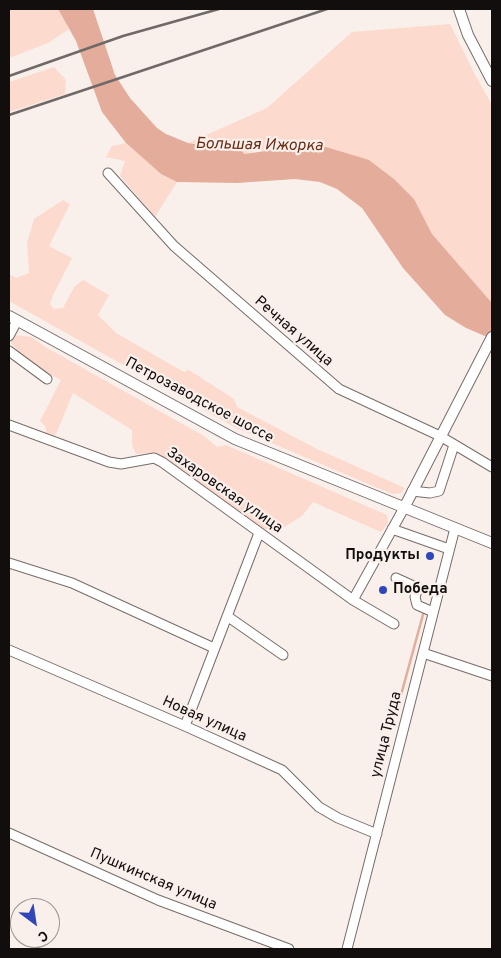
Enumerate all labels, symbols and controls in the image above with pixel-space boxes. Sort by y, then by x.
water label: Большая Ижорка [195,135,323,157]
street label: Речная улица [250,293,336,371]
street label: Петрозаводское шоссе [122,354,276,448]
street label: Захаровская улица [162,444,286,538]
place label: Продукты [345,547,420,565]
marker: Продукты [424,550,436,562]
place label: Победа [393,581,448,599]
marker: Победа [377,584,389,596]
street label: улица Труда [368,690,406,780]
street label: Новая улица [159,693,249,747]
street label: Пушкинская улица [87,845,219,915]
north arrow [10,898,60,948]
text: С [34,926,51,945]

